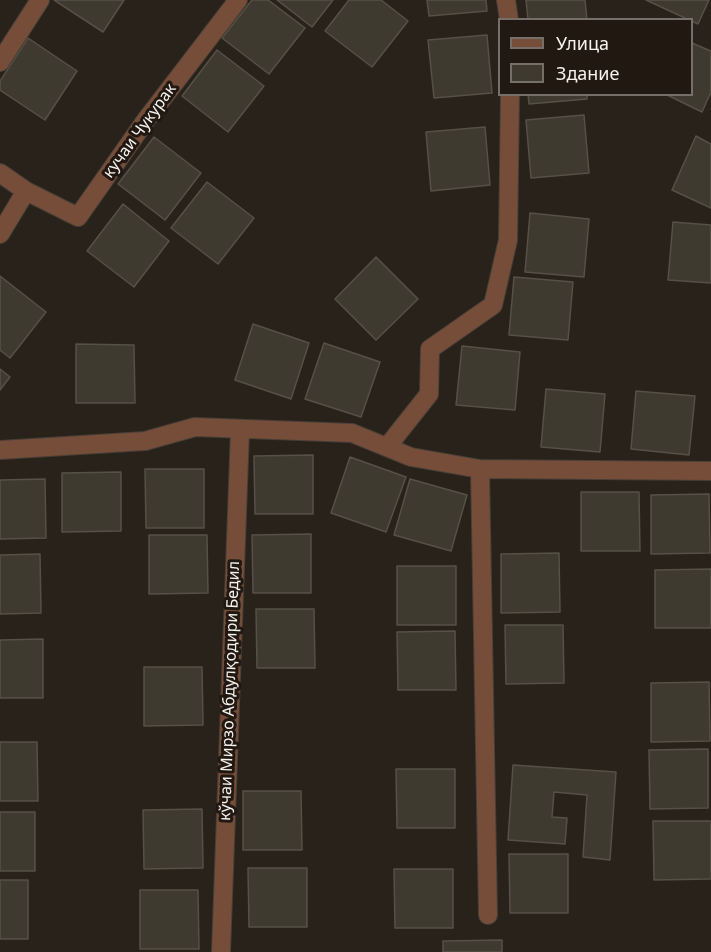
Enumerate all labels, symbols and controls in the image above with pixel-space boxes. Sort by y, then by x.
legend [498,18,693,96]
text: Улица [556,31,609,55]
text: Здание [556,61,619,85]
street label: кучаи Чукурак [99,80,181,182]
street label: кўчаи Мирзо Абдулқодири Бедил [216,561,244,821]

